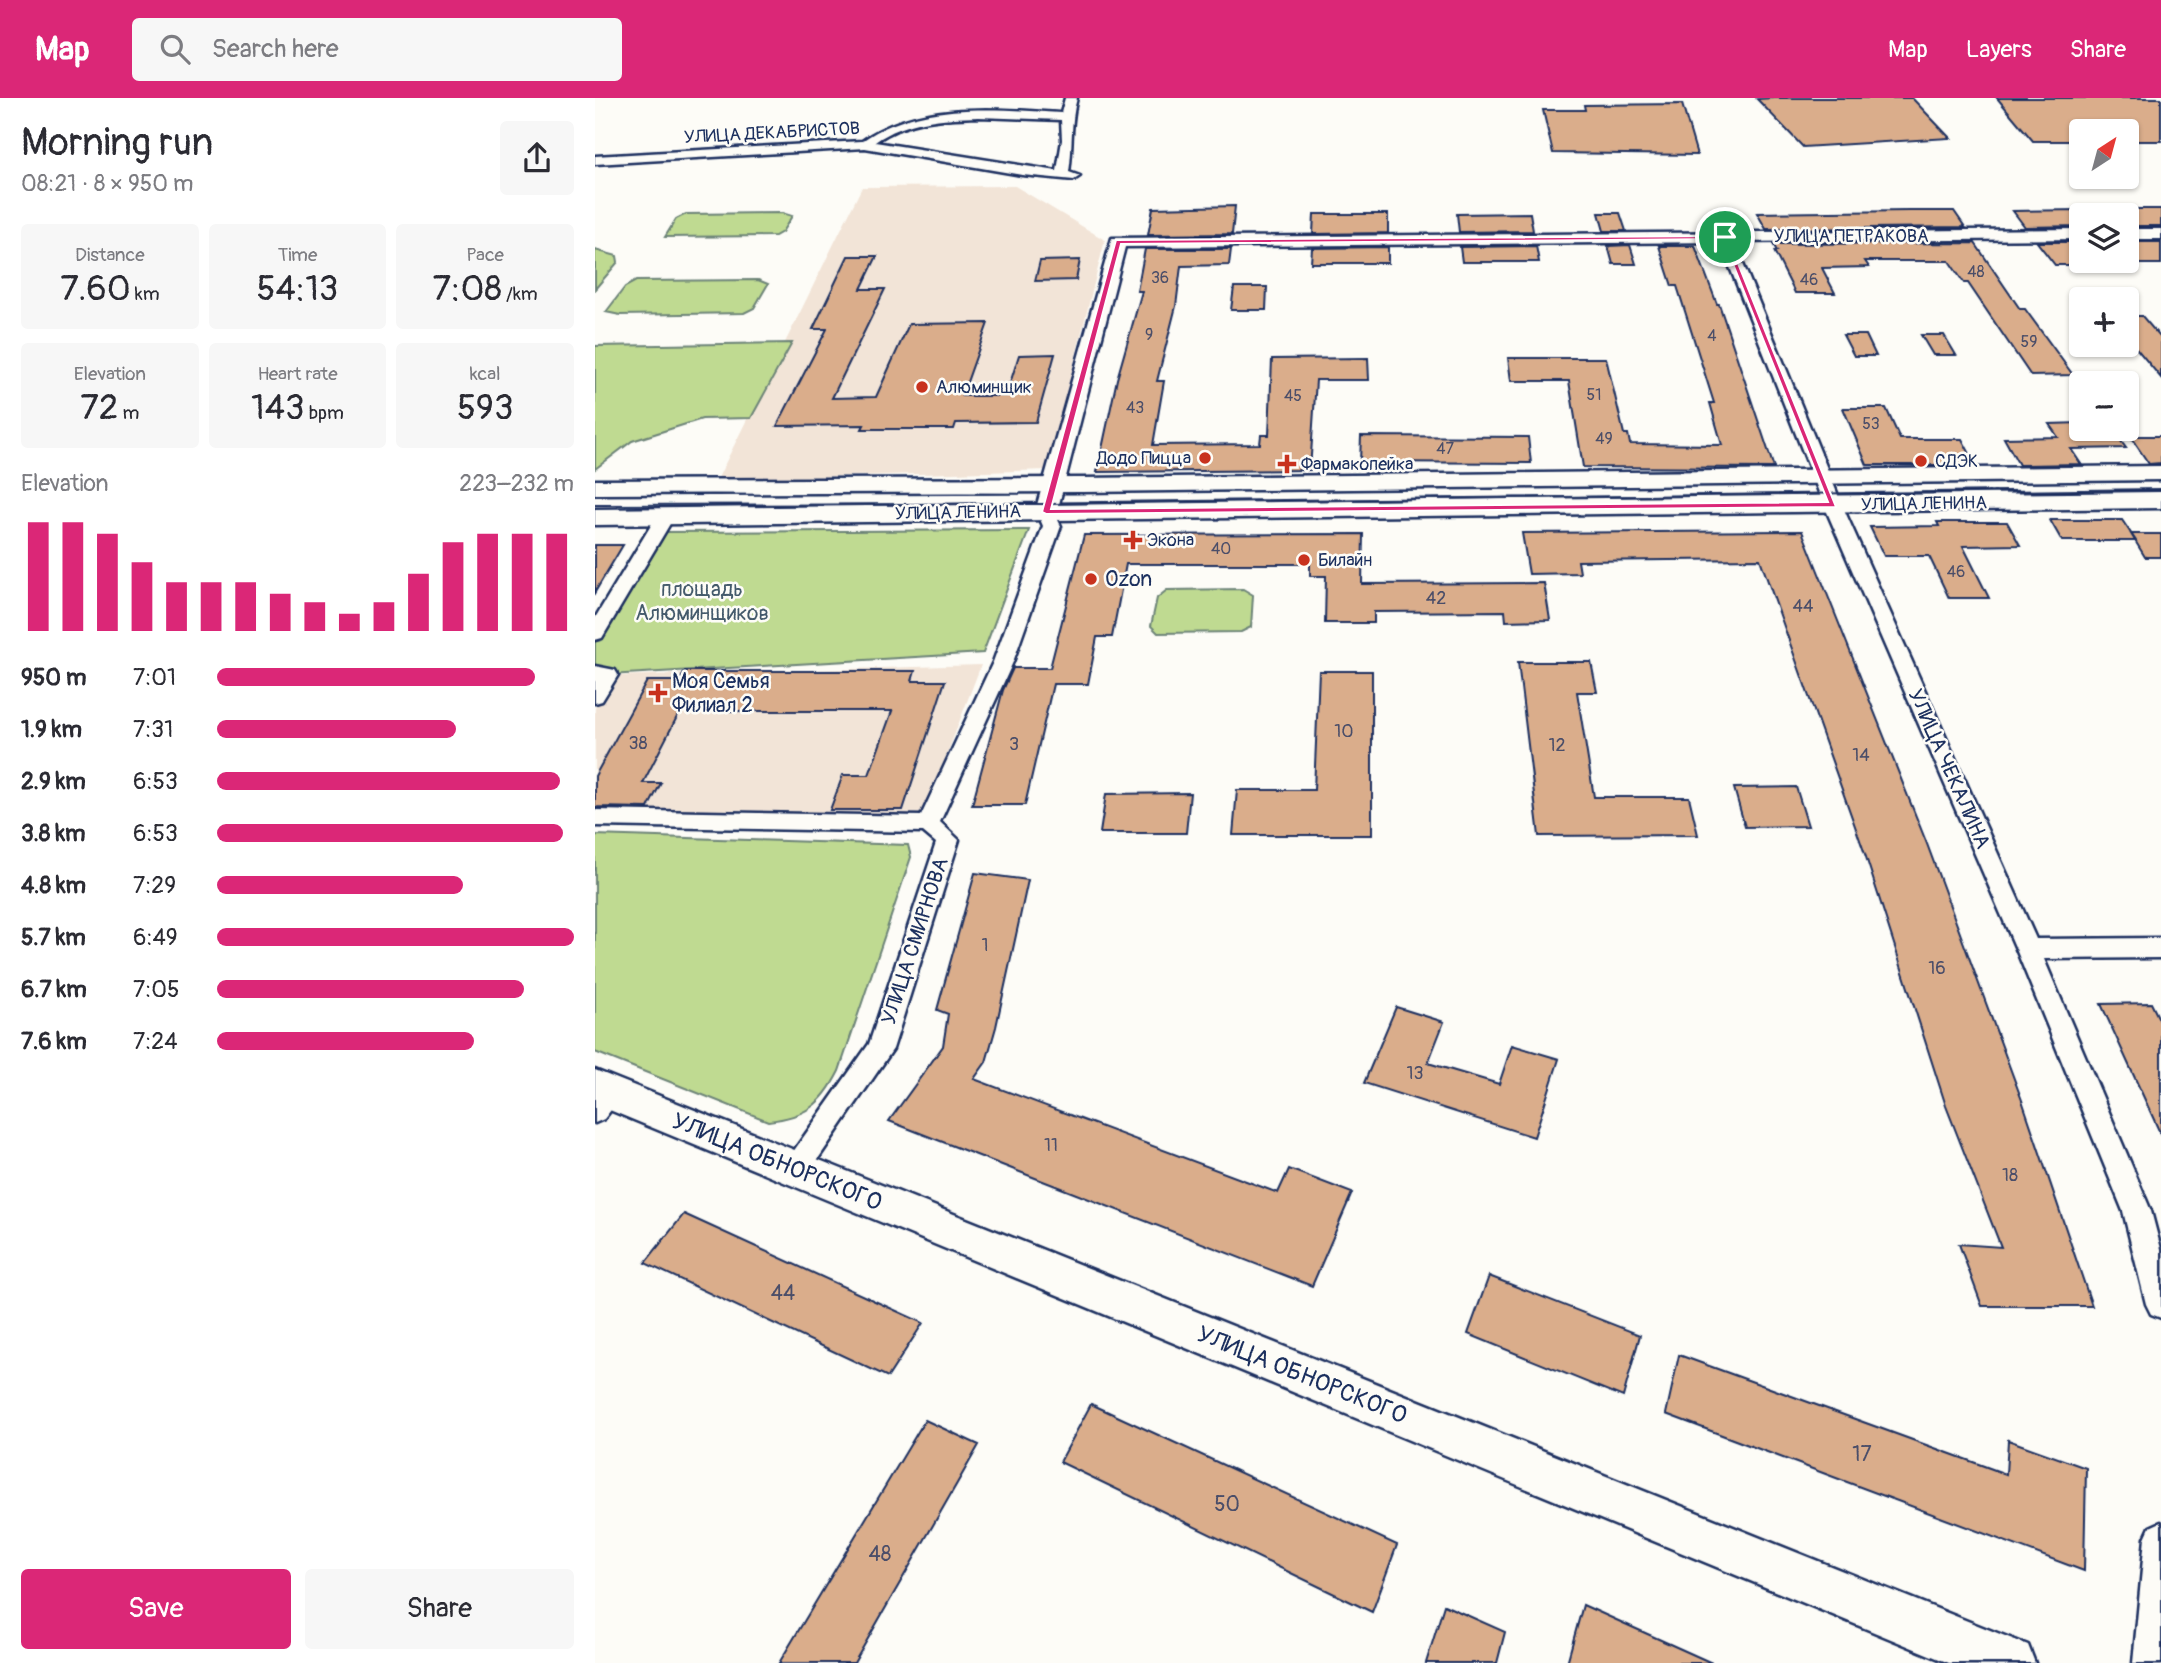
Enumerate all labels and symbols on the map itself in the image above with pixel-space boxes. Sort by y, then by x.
street label: УЛИЦА ДЕКАБРИСТОВ [683,117,861,149]
north arrow [2069,119,2139,189]
pin [1695,207,1755,267]
street label: УЛИЦА ПЕТРАКОВА [1773,225,1929,248]
house number: 48 [1967,262,1985,282]
house number: 36 [1151,268,1169,288]
house number: 46 [1800,270,1818,290]
house number: 9 [1145,325,1153,345]
house number: 4 [1707,326,1717,346]
house number: 59 [2021,332,2037,352]
place label: Алюминщик [936,376,1032,399]
marker: Алюминщик [914,379,930,395]
house number: 51 [1587,385,1601,405]
house number: 45 [1284,386,1302,406]
house number: 43 [1126,398,1144,418]
house number: 53 [1862,414,1880,434]
house number: 49 [1595,429,1613,449]
house number: 47 [1436,439,1454,459]
place label: Додо Пицца [1095,447,1191,470]
marker: Додо Пицца [1197,450,1213,466]
place label: СДЭК [1935,450,1978,473]
place label: Фармакопейка [1301,453,1413,476]
marker: СДЭК [1913,453,1929,469]
marker: Фармакопейка [1279,456,1295,472]
street label: УЛИЦА ЛЕНИНА [1861,491,1988,517]
street label: УЛИЦА ЛЕНИНА [895,500,1022,526]
place label: Экона [1147,529,1194,552]
marker: Экона [1125,532,1141,548]
house number: 40 [1211,539,1231,559]
place label: Билайн [1318,549,1372,572]
marker: Билайн [1296,552,1312,568]
house number: 46 [1947,562,1965,582]
place label: Ozon [1105,566,1152,593]
marker: Ozon [1083,571,1099,587]
park label: площадь Алюминщиков [635,576,769,627]
house number: 42 [1426,587,1446,610]
house number: 44 [1793,595,1814,618]
place label: Моя Семья Филиал 2 [672,668,770,719]
marker: Моя Семья Филиал 2 [650,685,666,701]
street label: УЛИЦА ЧЕКАЛИНА [1902,685,1996,853]
house number: 10 [1334,720,1354,743]
house number: 38 [628,732,648,755]
house number: 3 [1009,733,1019,756]
house number: 12 [1548,734,1566,757]
house number: 14 [1852,744,1870,767]
street label: УЛИЦА СМИРНОВА [875,854,955,1028]
house number: 1 [981,934,989,957]
house number: 16 [1928,957,1946,980]
house number: 13 [1406,1062,1424,1085]
street label: УЛИЦА ОБНОРСКОГО [668,1107,886,1217]
house number: 11 [1044,1134,1058,1157]
house number: 18 [2002,1164,2018,1187]
house number: 44 [771,1280,795,1307]
street label: УЛИЦА ОБНОРСКОГО [1193,1320,1411,1430]
house number: 17 [1852,1441,1872,1468]
house number: 50 [1214,1491,1240,1518]
house number: 48 [869,1541,891,1568]

